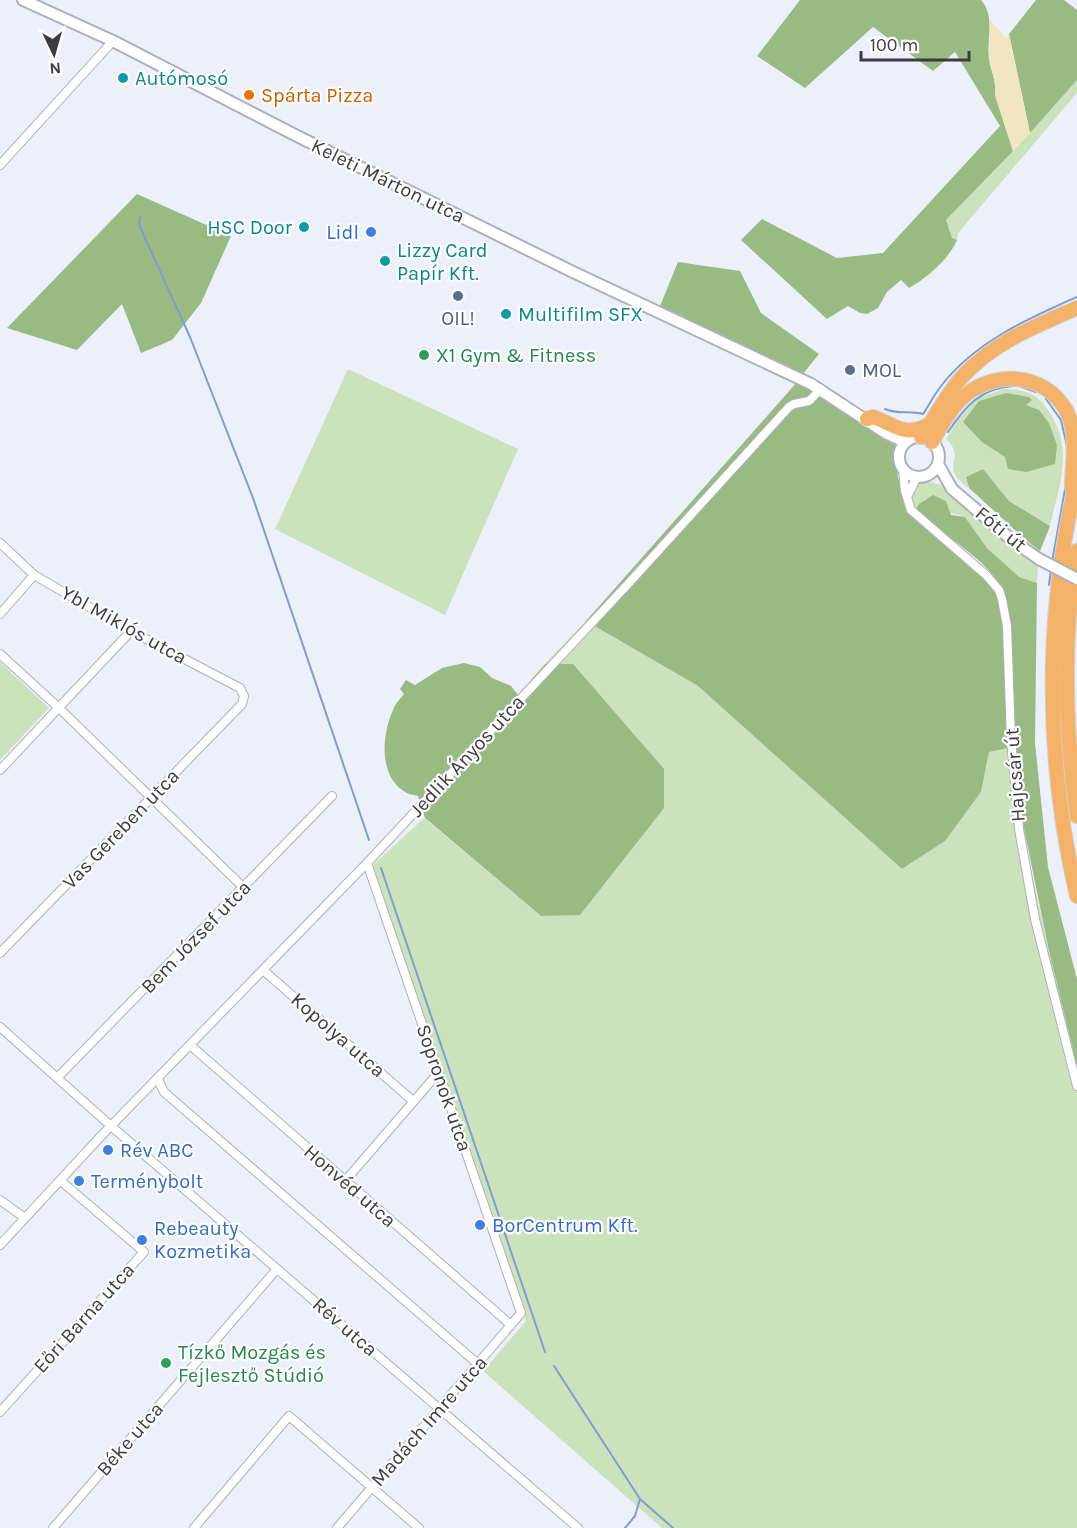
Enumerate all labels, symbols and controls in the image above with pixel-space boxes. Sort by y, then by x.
north arrow [24,24,84,84]
scale bar [861,24,969,62]
text: 100 m [870,34,918,56]
text: N [49,58,62,78]
place label: Autómosó [135,67,228,90]
marker: Autómosó [116,71,130,85]
place label: Spárta Pizza [261,84,373,107]
marker: Spárta Pizza [242,88,256,102]
street label: Keleti Márton utca [307,134,469,228]
place label: HSC Door [207,216,293,239]
marker: HSC Door [297,220,311,234]
place label: Lidl [326,221,359,244]
marker: Lidl [364,225,378,239]
place label: Lizzy Card Papír Kft. [397,239,488,285]
marker: Lizzy Card Papír Kft. [378,254,392,268]
marker: OIL! [451,289,465,303]
place label: Multifilm SFX [518,303,643,326]
place label: OIL! [441,307,475,330]
marker: Multifilm SFX [499,307,513,321]
place label: X1 Gym & Fitness [436,344,596,367]
marker: X1 Gym & Fitness [417,348,431,362]
place label: MOL [862,359,902,382]
marker: MOL [843,363,857,377]
street label: Fóti út [971,502,1031,557]
street label: Ybl Miklós utca [57,581,191,669]
street label: Jedlik Ányos utca [404,690,529,822]
street label: Hajcsár út [1000,727,1030,823]
street label: Vas Gereben utca [58,764,184,894]
street label: Bem József utca [136,876,256,998]
street label: Kopolya utca [286,988,390,1082]
street label: Sopronok utca [411,1021,477,1155]
place label: Rév ABC [120,1139,194,1162]
street label: Honvéd utca [299,1140,401,1232]
marker: Rév ABC [101,1143,115,1157]
place label: Terménybolt [91,1170,204,1193]
marker: Terménybolt [72,1174,86,1188]
place label: BorCentrum Kft. [492,1214,638,1237]
place label: Rebeauty Kozmetika [154,1217,251,1263]
marker: BorCentrum Kft. [473,1218,487,1232]
marker: Rebeauty Kozmetika [135,1233,149,1247]
street label: Eőri Barna utca [29,1258,139,1378]
street label: Rév utca [308,1293,382,1361]
place label: Tízkő Mozgás és Fejlesztő Stúdió [178,1341,326,1387]
street label: Madách Imre utca [366,1351,492,1491]
marker: Tízkő Mozgás és Fejlesztő Stúdió [159,1356,173,1370]
street label: Béke utca [92,1398,168,1480]

